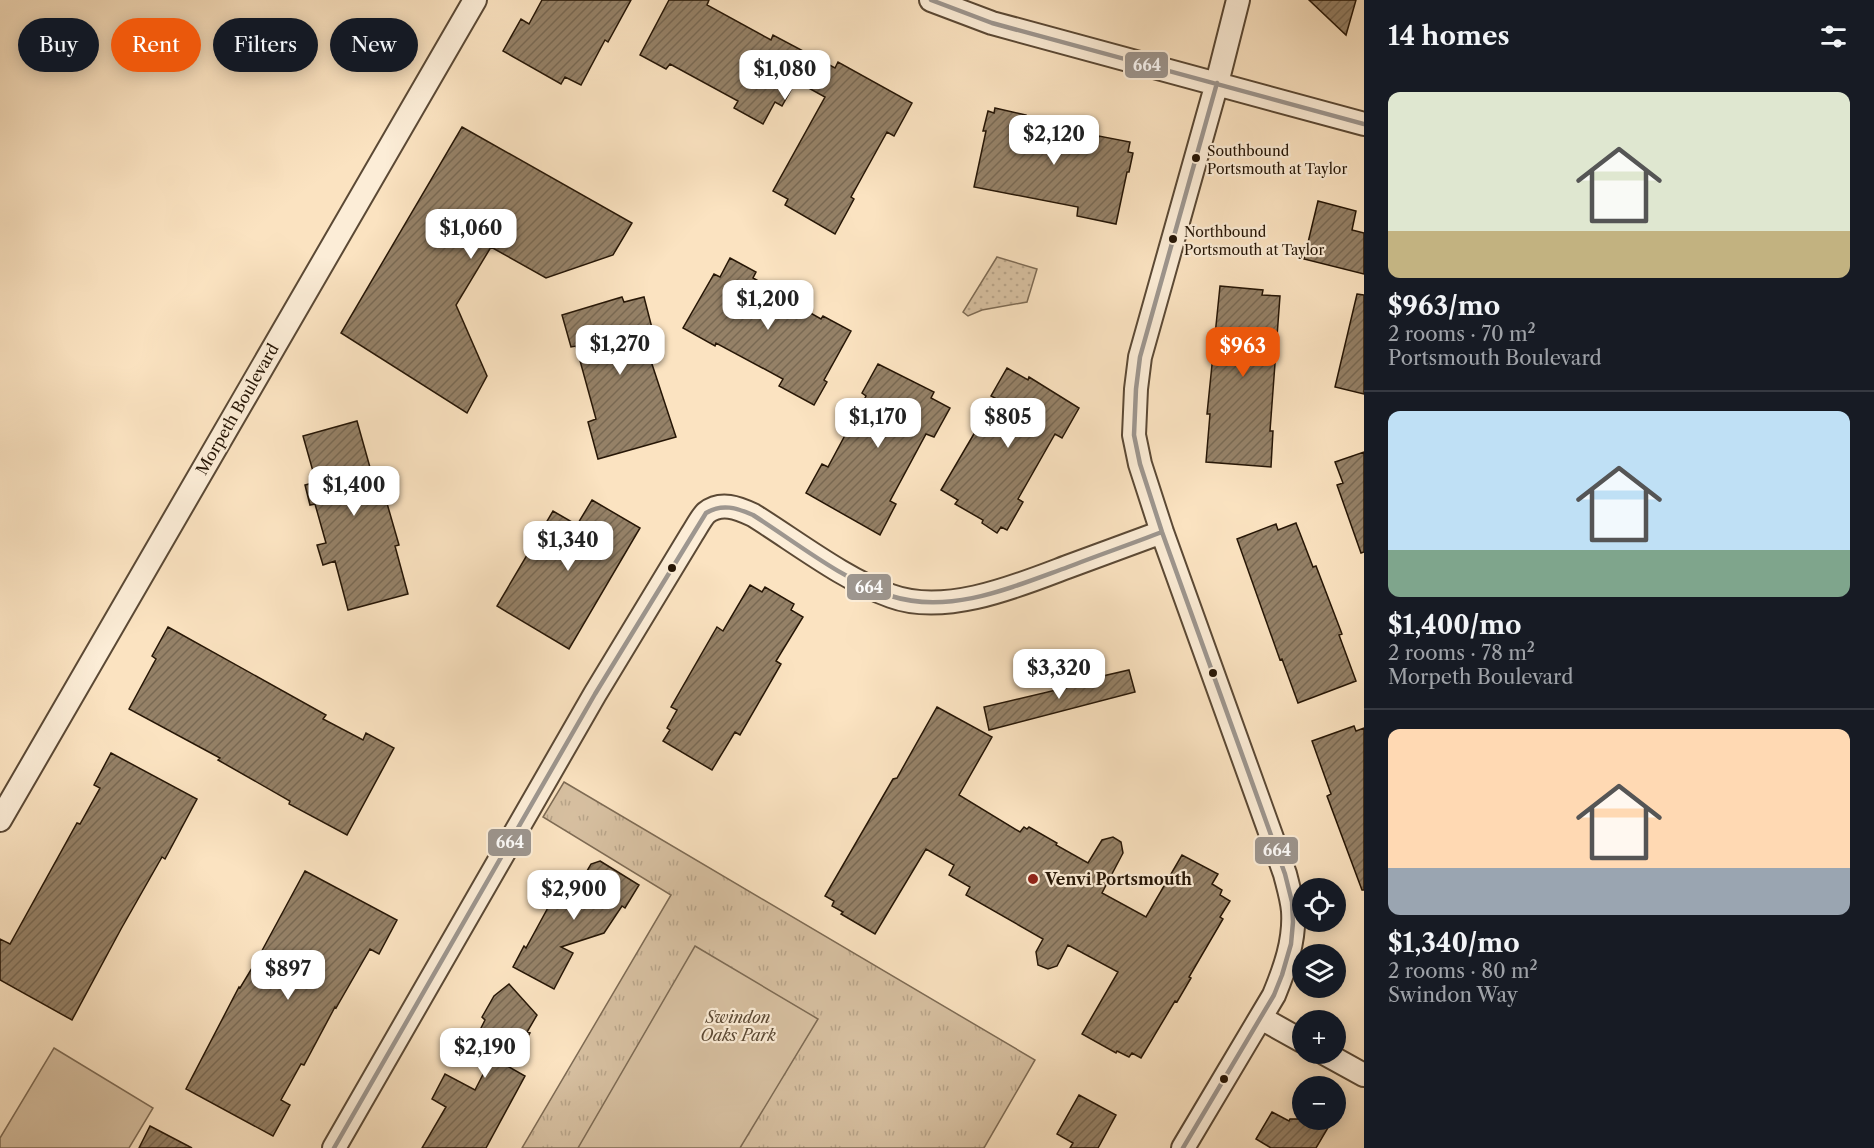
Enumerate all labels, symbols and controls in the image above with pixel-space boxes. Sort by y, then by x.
chip: Buy [18,18,99,72]
chip: Rent [111,18,201,72]
chip: Filters [213,18,318,72]
chip: New [330,18,418,72]
text: 14 homes [1388,20,1510,52]
icon: filters [1817,20,1850,53]
pin: $1,080 [736,50,834,101]
line badge: 664 [1124,51,1169,79]
text: 664 [1133,55,1161,75]
text: $1,080 [753,57,817,81]
pin: $2,120 [1005,115,1103,166]
text: $2,120 [1023,122,1085,146]
icon: home [1565,131,1673,239]
place label: Southbound Portsmouth at Taylor [1207,142,1347,178]
marker: Southbound Portsmouth at Taylor [1190,152,1202,164]
pin: $1,060 [422,209,520,260]
text: $1,060 [440,216,502,240]
place label: Northbound Portsmouth at Taylor [1184,223,1324,259]
marker: Northbound Portsmouth at Taylor [1167,233,1179,245]
pin: $1,200 [719,280,817,331]
text: $1,200 [737,287,799,311]
text: $963/mo [1388,290,1500,322]
text: 2 rooms · 70 m² [1388,322,1536,346]
pin: $1,270 [571,325,669,376]
pin: $963 [1207,327,1279,378]
text: $1,270 [590,332,650,356]
text: $963 [1220,334,1266,358]
street label: Morpeth Boulevard [191,340,283,478]
text: Portsmouth Boulevard [1388,346,1602,370]
pin: $1,170 [829,398,927,449]
pin: $805 [972,398,1044,449]
text: $1,170 [849,405,907,429]
text: $805 [984,405,1032,429]
icon: home [1565,450,1673,558]
pin: $1,400 [305,466,403,517]
text: $1,400 [323,473,386,497]
pin: $1,340 [519,521,617,572]
text: $1,340 [537,528,599,552]
unlabelled marker [666,562,678,574]
line badge: 664 [846,573,892,601]
text: 664 [855,577,883,597]
text: $1,400/mo [1388,609,1522,641]
text: 2 rooms · 78 m² [1388,641,1535,665]
pin: $3,320 [1010,649,1108,700]
text: $3,320 [1027,656,1091,680]
text: Morpeth Boulevard [1388,665,1573,689]
unlabelled marker [1207,667,1219,679]
icon: home [1565,768,1673,876]
line badge: 664 [487,828,532,857]
text: 664 [496,832,524,852]
line badge: 664 [1254,836,1299,865]
text: 664 [1263,840,1291,860]
place label: Venvi Portsmouth [1044,869,1192,889]
pin: $2,900 [525,870,623,921]
marker: Venvi Portsmouth [1026,872,1040,886]
text: $2,900 [541,877,607,901]
map controls [1292,878,1346,1130]
button: locate [1292,878,1346,932]
text: $1,340/mo [1388,927,1520,959]
button: layers [1292,944,1346,998]
pin: $897 [252,950,324,1001]
text: $897 [265,957,311,981]
text: 2 rooms · 80 m² [1388,959,1538,983]
text: Swindon Way [1388,983,1518,1007]
park label: Swindon Oaks Park [700,1007,777,1045]
button: + [1292,1010,1346,1064]
pin: $2,190 [436,1028,534,1079]
text: $2,190 [454,1035,516,1059]
unlabelled marker [1218,1073,1230,1085]
button: − [1292,1076,1346,1130]

